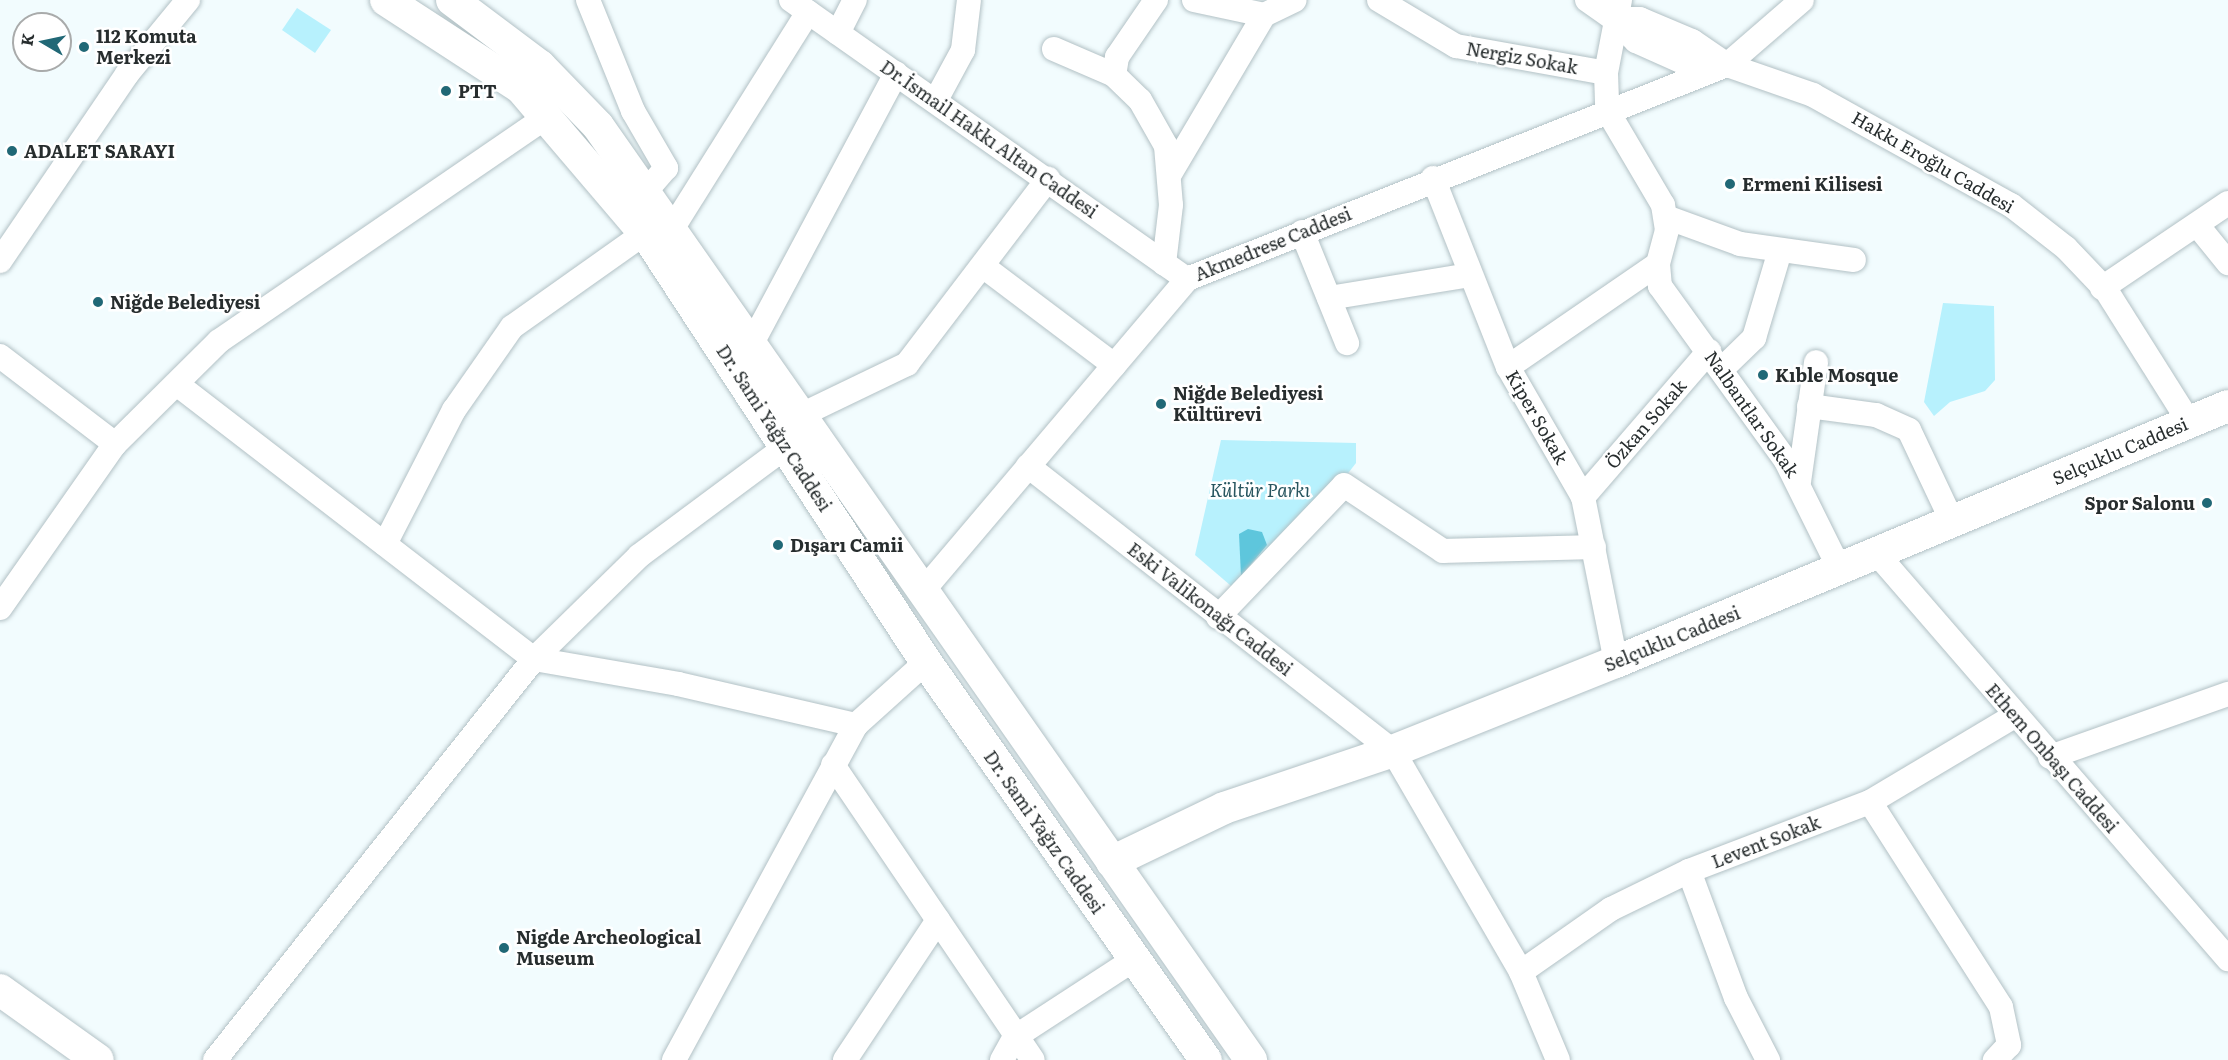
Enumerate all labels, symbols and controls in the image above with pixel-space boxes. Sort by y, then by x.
north arrow [12,12,72,72]
place label: 112 Komuta Merkezi [96,26,197,68]
text: K [13,31,39,48]
street label: Nergiz Sokak [1465,38,1579,78]
marker: 112 Komuta Merkezi [77,40,91,54]
street label: Dr.İsmail Hakkı Altan Caddesi [876,56,1102,222]
place label: PTT [458,80,497,102]
marker: PTT [439,84,453,98]
street label: Hakkı Eroğlu Caddesi [1848,107,2018,217]
place label: ADALET SARAYI [24,140,175,162]
marker: ADALET SARAYI [5,144,19,158]
place label: Ermeni Kilisesi [1742,173,1883,195]
marker: Ermeni Kilisesi [1723,177,1737,191]
street label: Akmedrese Caddesi [1191,203,1355,285]
place label: Niğde Belediyesi [110,291,260,313]
marker: Niğde Belediyesi [91,295,105,309]
street label: Dr. Sami Yağız Caddesi [712,341,836,515]
street label: Nalbantlar Sokak [1700,347,1804,481]
place label: Kıble Mosque [1775,364,1899,386]
street label: Kiper Sokak [1501,366,1573,468]
marker: Kıble Mosque [1756,368,1770,382]
street label: Özkan Sokak [1601,375,1691,473]
place label: Niğde Belediyesi Kültürevi [1173,383,1323,426]
marker: Niğde Belediyesi Kültürevi [1154,397,1168,411]
street label: Selçuklu Caddesi [2049,413,2191,489]
park label: Kültür Parkı [1210,479,1310,501]
place label: Spor Salonu [2085,492,2195,514]
marker: Spor Salonu [2200,496,2214,510]
place label: Dışarı Camii [790,534,904,556]
marker: Dışarı Camii [771,538,785,552]
street label: Eski Valikonağı Caddesi [1123,538,1297,680]
street label: Selçuklu Caddesi [1601,602,1743,676]
street label: Ethem Onbaşı Caddesi [1981,679,2123,837]
street label: Dr. Sami Yağız Caddesi [979,746,1109,918]
street label: Levent Sokak [1709,811,1823,873]
place label: Nigde Archeological Museum [516,927,701,970]
marker: Nigde Archeological Museum [497,941,511,955]

